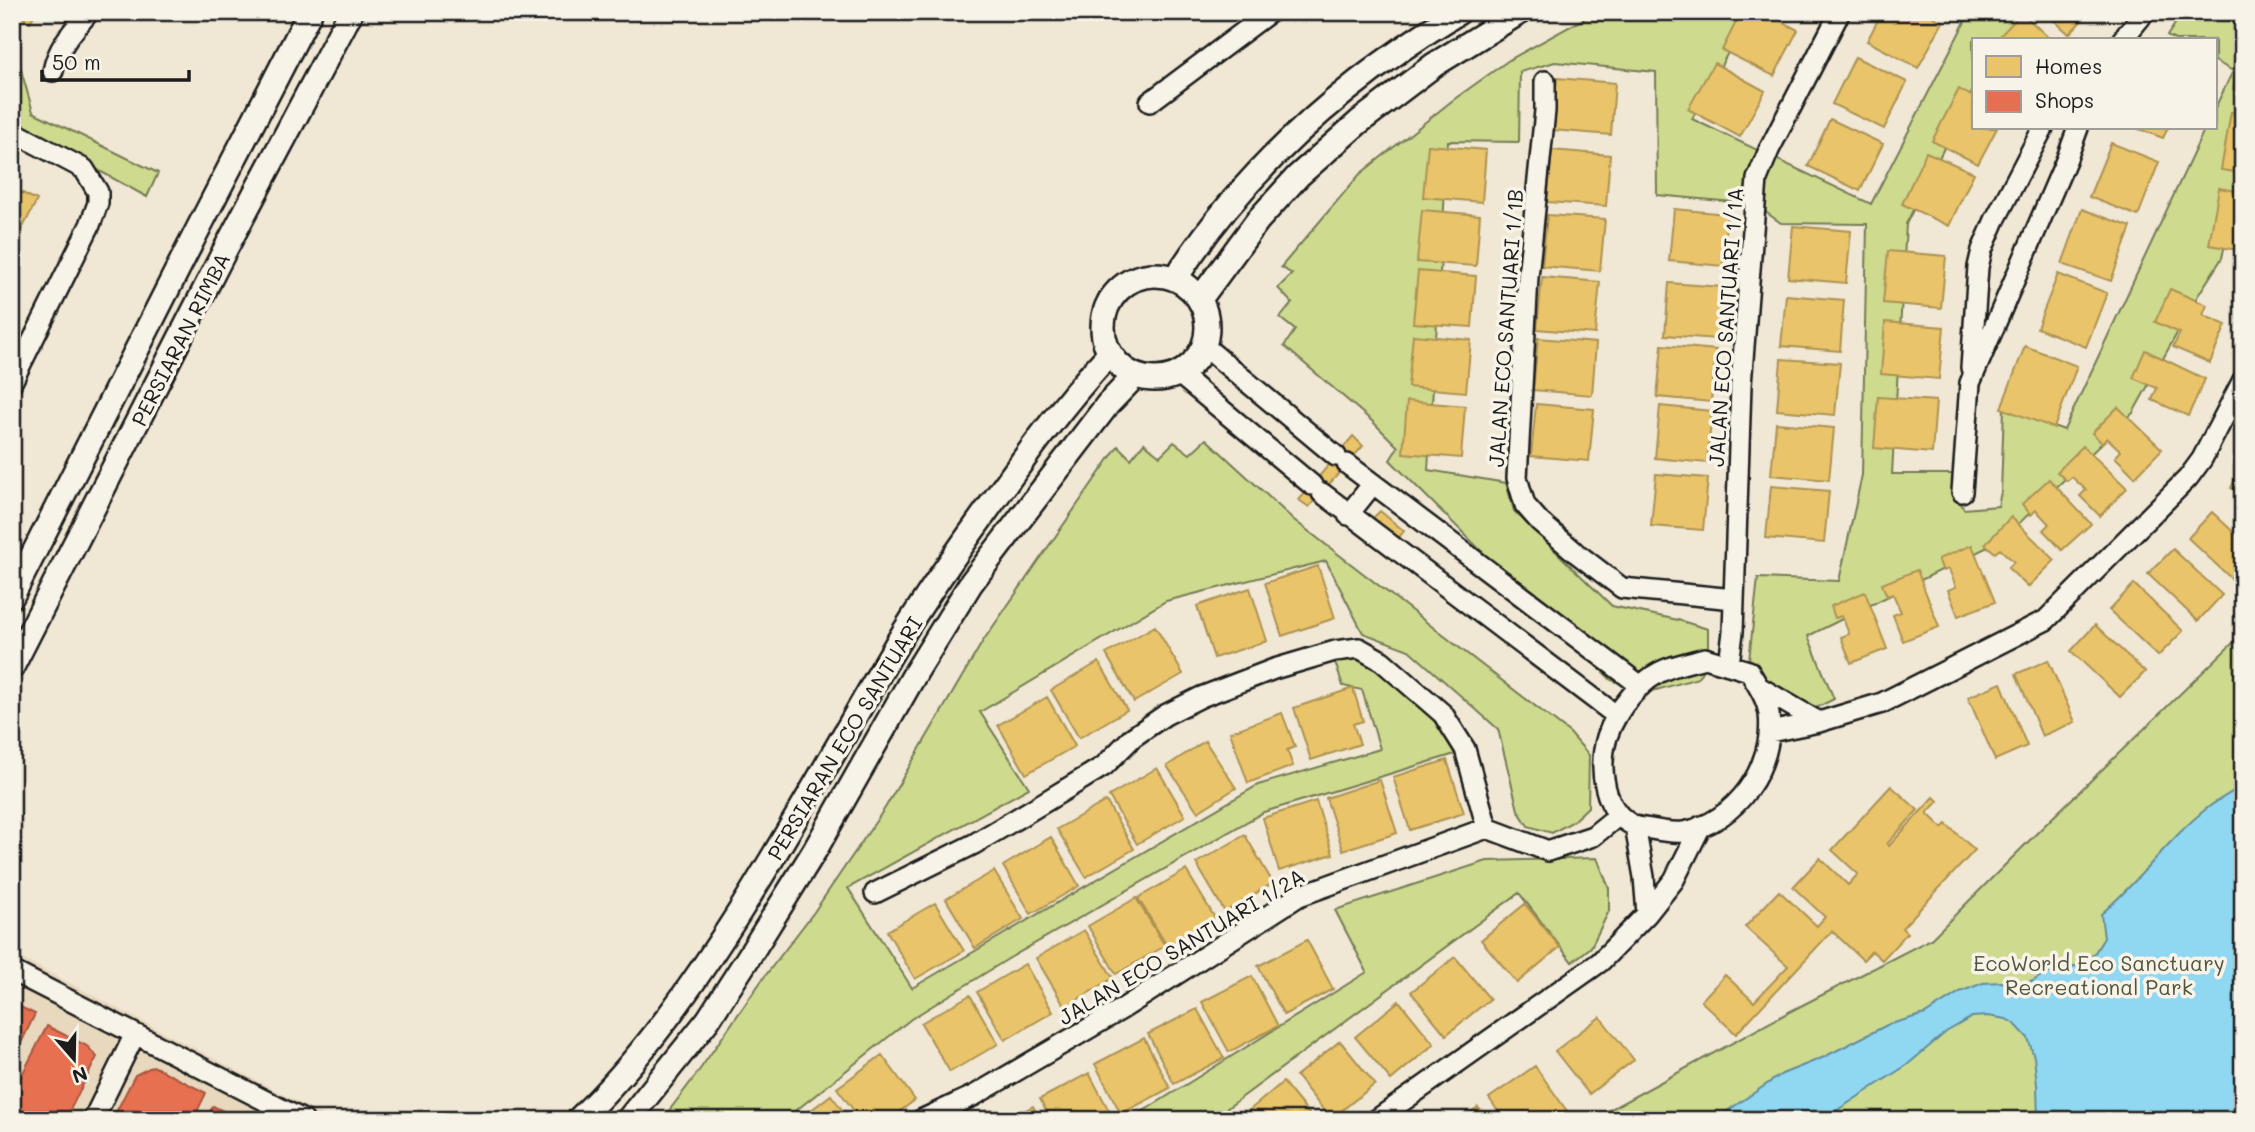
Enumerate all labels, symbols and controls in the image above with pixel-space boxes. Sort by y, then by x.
scale bar [42,38,189,82]
legend [1972,38,2216,130]
text: 50 m [52,48,101,75]
text: Homes [2035,52,2102,79]
text: Shops [2035,86,2094,113]
street label: JALAN ECO SANTUARI 1/1A [1702,186,1748,468]
street label: JALAN ECO SANTUARI 1/1B [1482,188,1528,468]
street label: PERSIARAN RIMBA [125,248,235,430]
street label: PERSIARAN ECO SANTUARI [761,611,927,865]
street label: JALAN ECO SANTUARI 1/2A [1053,862,1309,1030]
park label: EcoWorld Eco Sanctuary Recreational Park [1973,949,2225,1000]
north arrow [38,1024,108,1094]
text: N [69,1061,91,1090]

